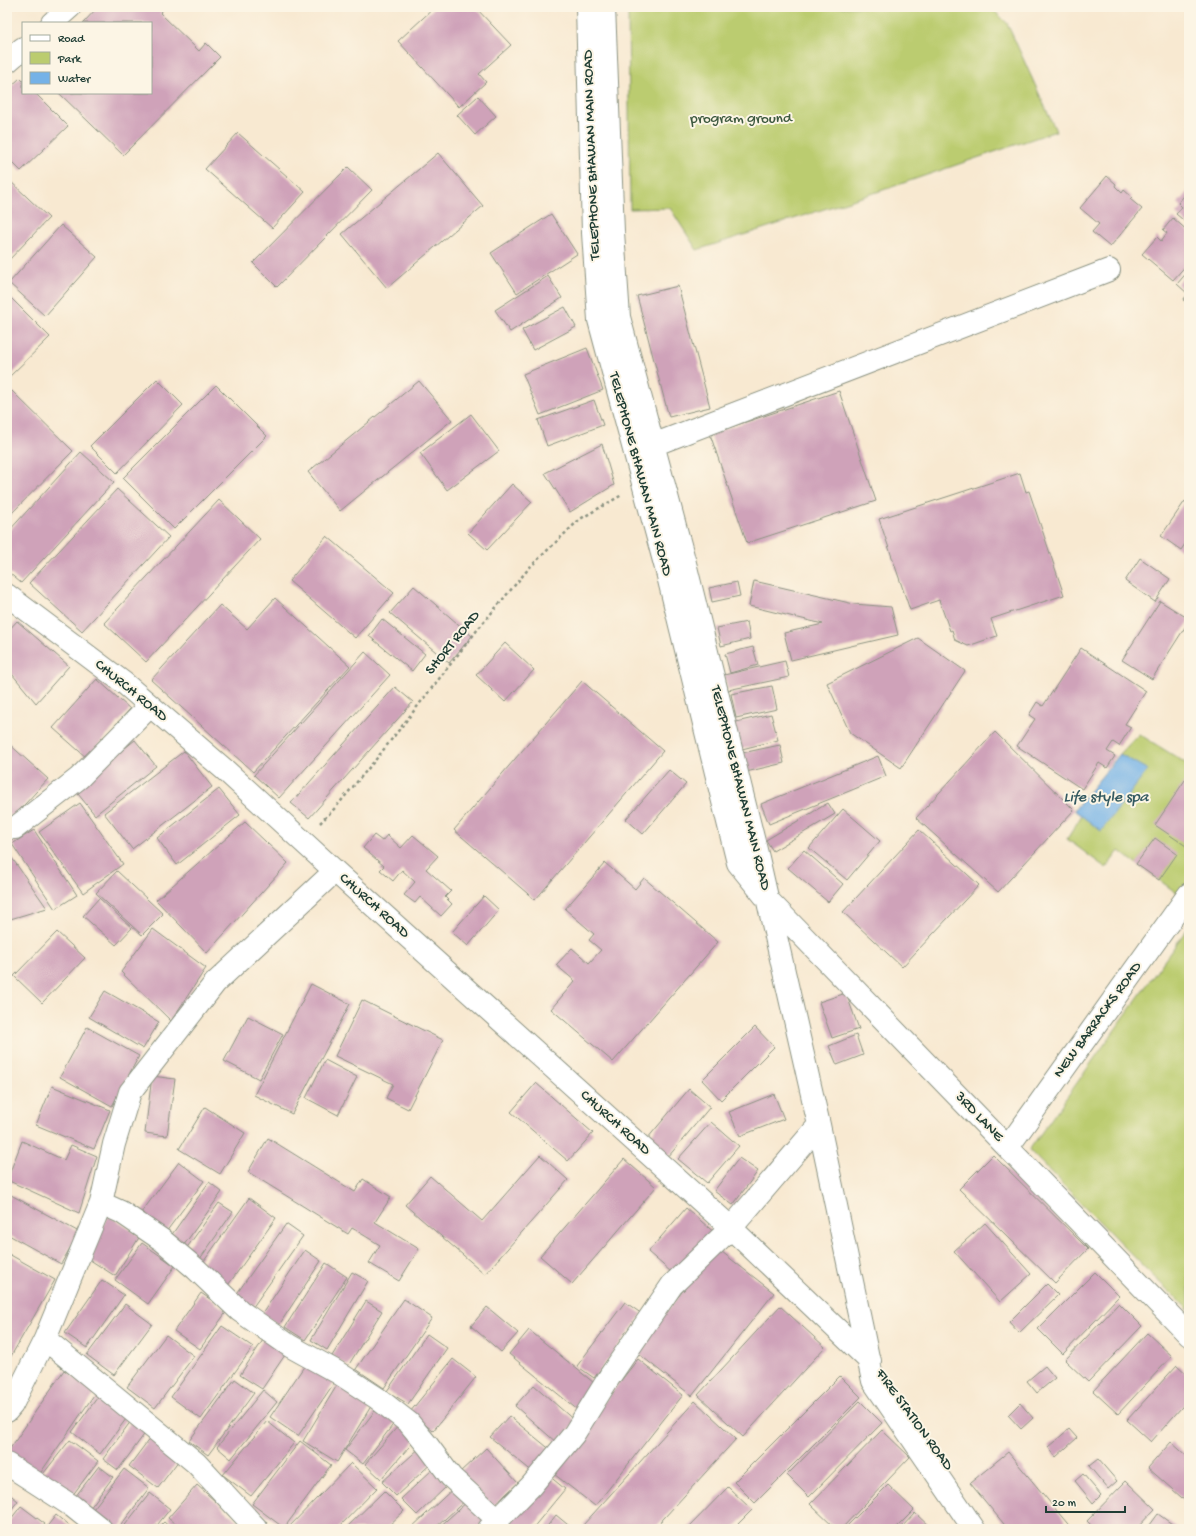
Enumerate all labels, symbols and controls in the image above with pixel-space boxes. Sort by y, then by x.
legend [22,22,152,94]
text: Road [58,33,85,47]
street label: TELEPHONE BHAWAN MAIN ROAD [579,49,605,261]
text: Park [57,53,83,67]
text: Water [58,73,92,87]
park label: program ground [689,110,793,128]
street label: TELEPHONE BHAWAN MAIN ROAD [604,369,676,578]
street label: SHORT ROAD [422,607,484,679]
street label: CHURCH ROAD [91,656,171,726]
street label: TELEPHONE BHAWAN MAIN ROAD [706,683,774,892]
water label: Life style spa [1064,789,1150,808]
street label: CHURCH ROAD [335,870,413,943]
street label: NEW BARRACKS ROAD [1050,958,1146,1081]
street label: CHURCH ROAD [576,1087,654,1160]
street label: 3RD LANE [950,1088,1008,1146]
street label: FIRE STATION ROAD [871,1365,957,1474]
scale bar [1046,1488,1125,1514]
text: 20 m [1052,1497,1077,1511]

